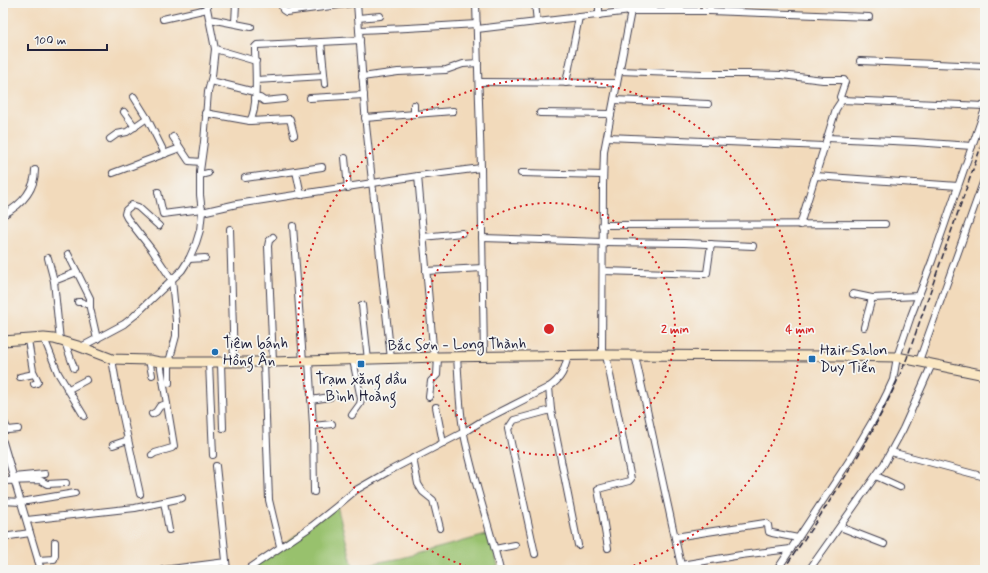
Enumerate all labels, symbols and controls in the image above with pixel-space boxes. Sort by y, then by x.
scale bar [28,26,107,52]
text: 100 m [34,33,66,49]
centre of rings [542,322,556,336]
text: 2 min [661,322,689,338]
text: 4 min [785,322,815,338]
place label: Tiệm bánh Hồng Ân [223,334,288,372]
street label: Bắc Sơn - Long Thành [388,334,527,357]
place label: Hair Salon Duy Tiến [820,341,888,378]
marker: Tiệm bánh Hồng Ân [210,347,220,357]
marker: Hair Salon Duy Tiến [807,354,817,364]
marker: Trạm xăng dầu Bình Hoàng [356,359,366,369]
place label: Trạm xăng dầu Bình Hoàng [316,370,407,408]

